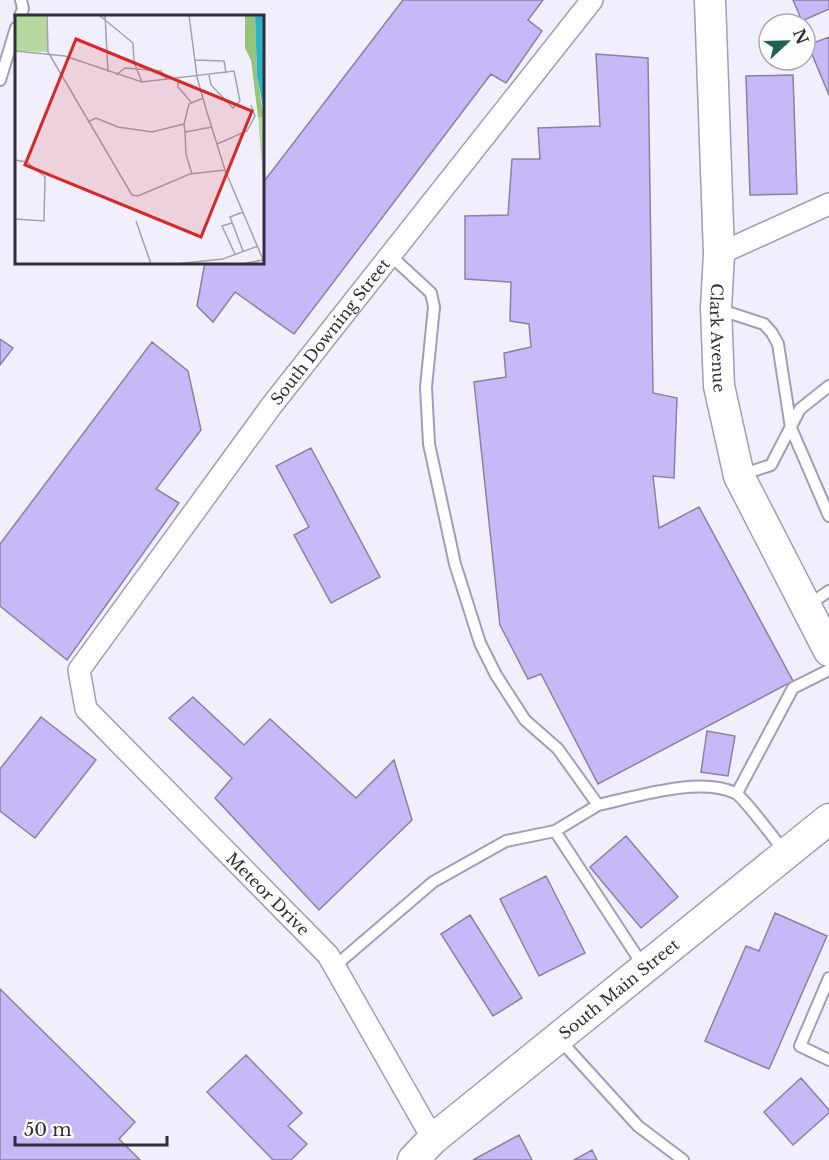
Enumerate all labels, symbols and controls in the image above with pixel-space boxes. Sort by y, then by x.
north arrow [757,12,817,72]
inset map [15,15,264,264]
text: N [789,26,813,47]
street label: South Downing Street [266,254,394,409]
street label: Clark Avenue [706,283,730,394]
street label: Meteor Drive [222,848,314,940]
street label: South Main Street [555,934,683,1043]
scale bar [15,1109,166,1147]
text: 50 m [24,1119,72,1141]

